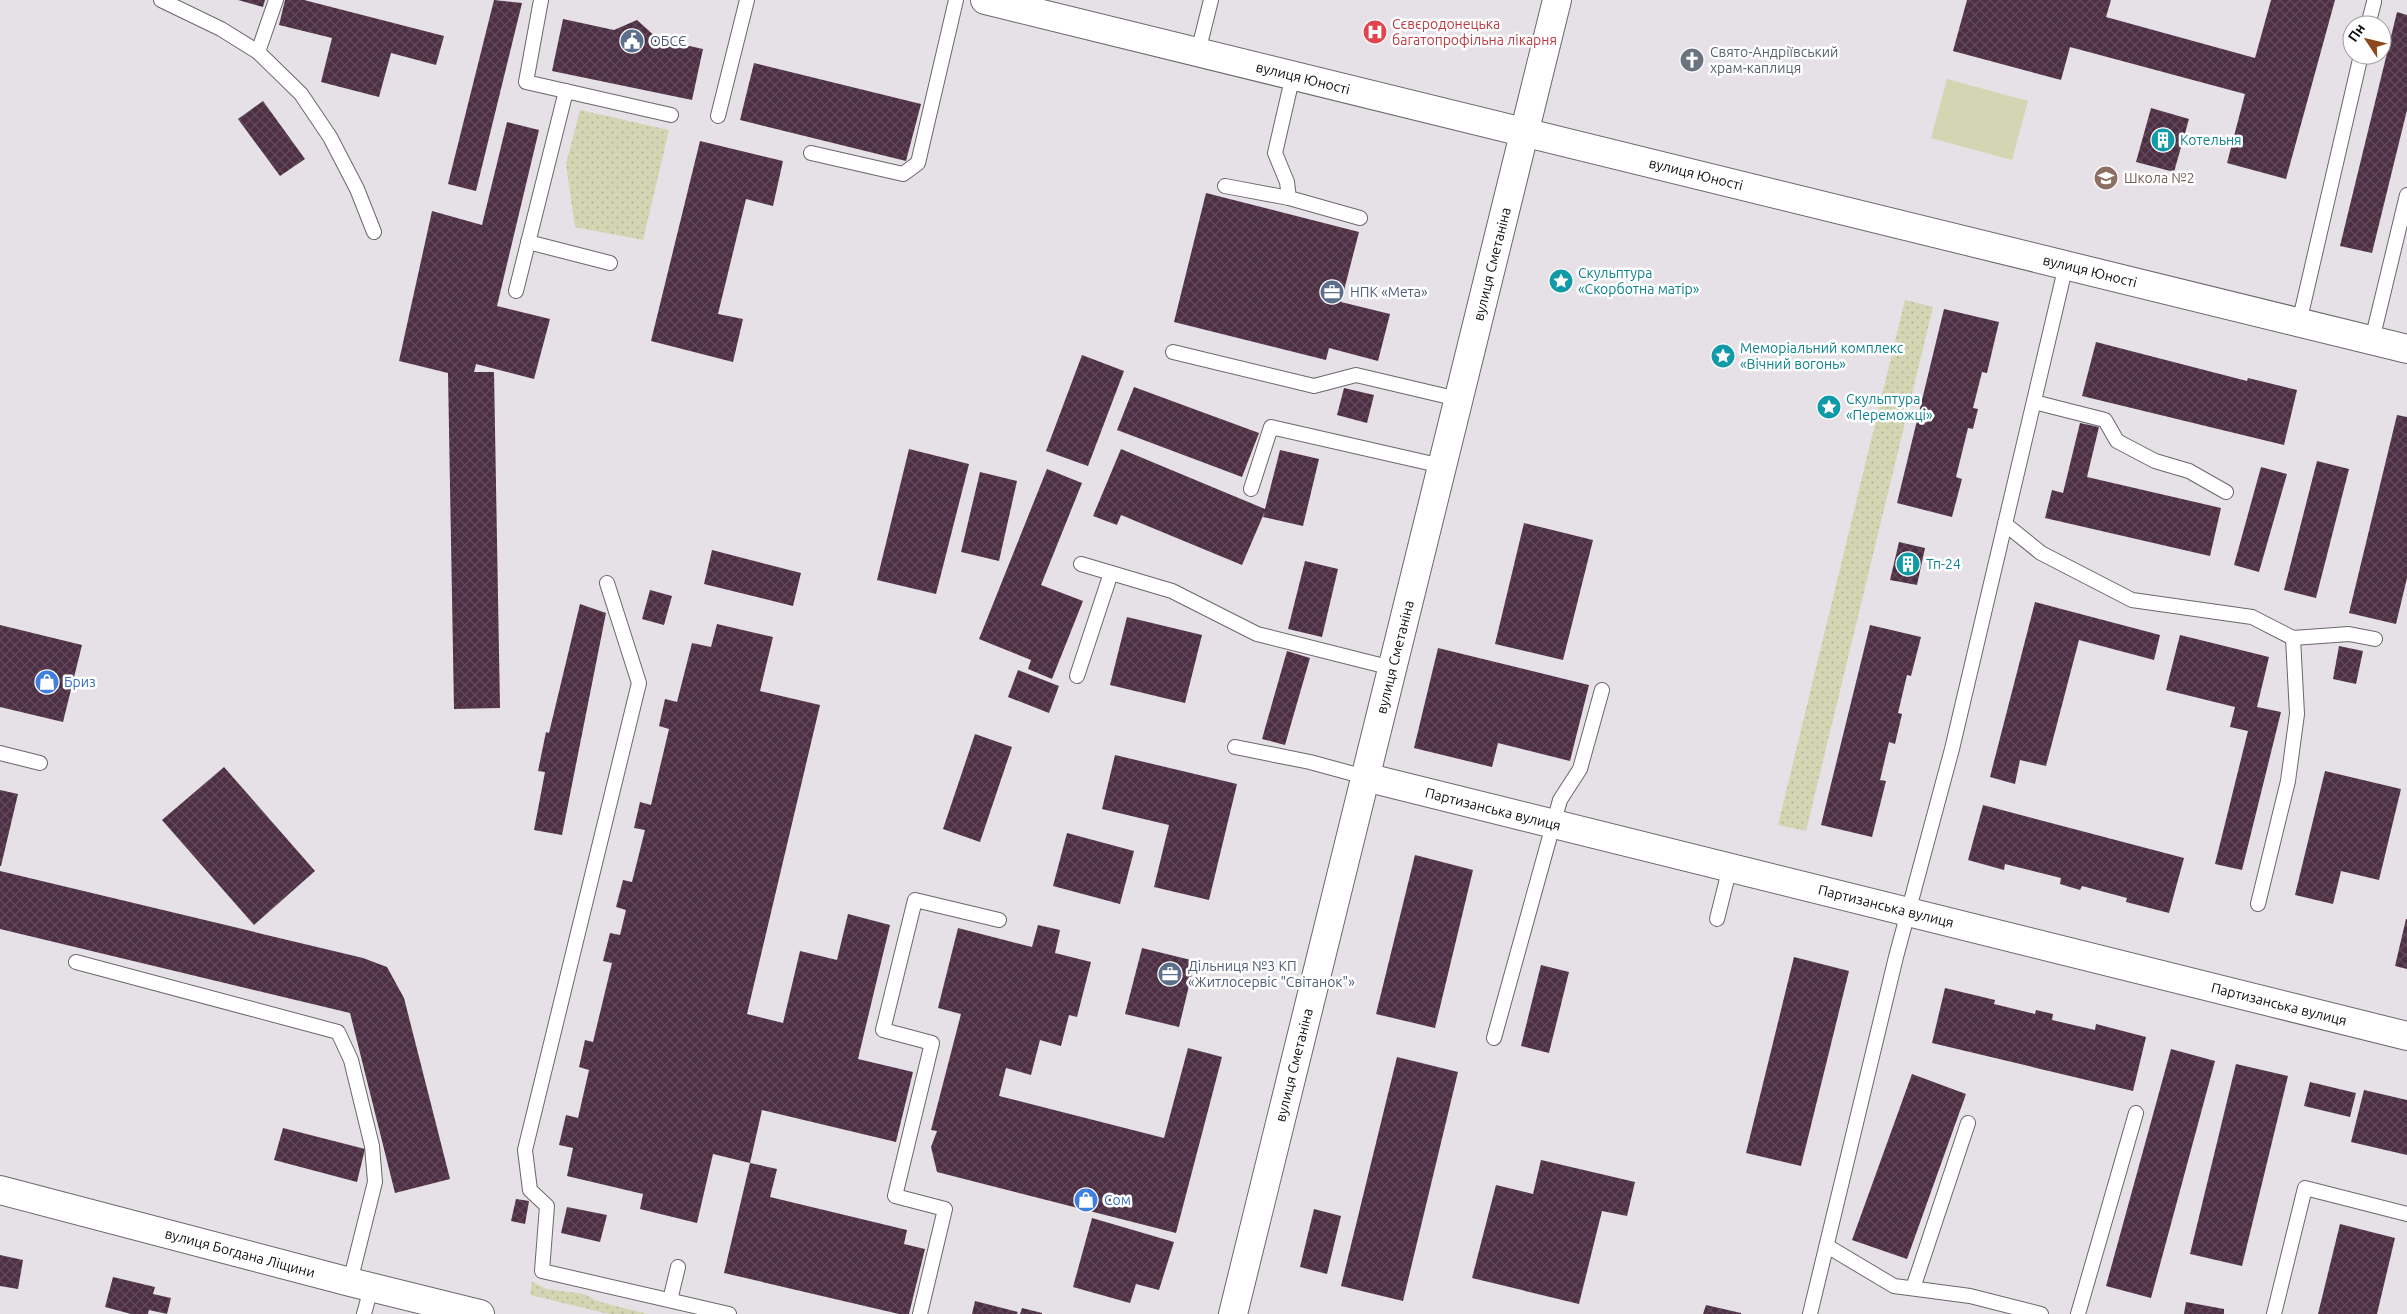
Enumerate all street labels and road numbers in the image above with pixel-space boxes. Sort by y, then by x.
street label: вулиця Юності [1254,59,1352,97]
street label: вулиця Юності [1647,155,1745,193]
street label: вулиця Сметаніна [1470,206,1514,322]
street label: вулиця Юності [2041,252,2139,290]
street label: вулиця Сметаніна [1373,599,1417,715]
street label: Партизанська вулиця [1423,784,1563,834]
street label: Партизанська вулиця [1816,881,1956,931]
street label: Партизанська вулиця [2209,979,2349,1029]
street label: вулиця Сметаніна [1272,1007,1316,1123]
street label: вулиця Богдана Ліщини [163,1225,317,1281]

